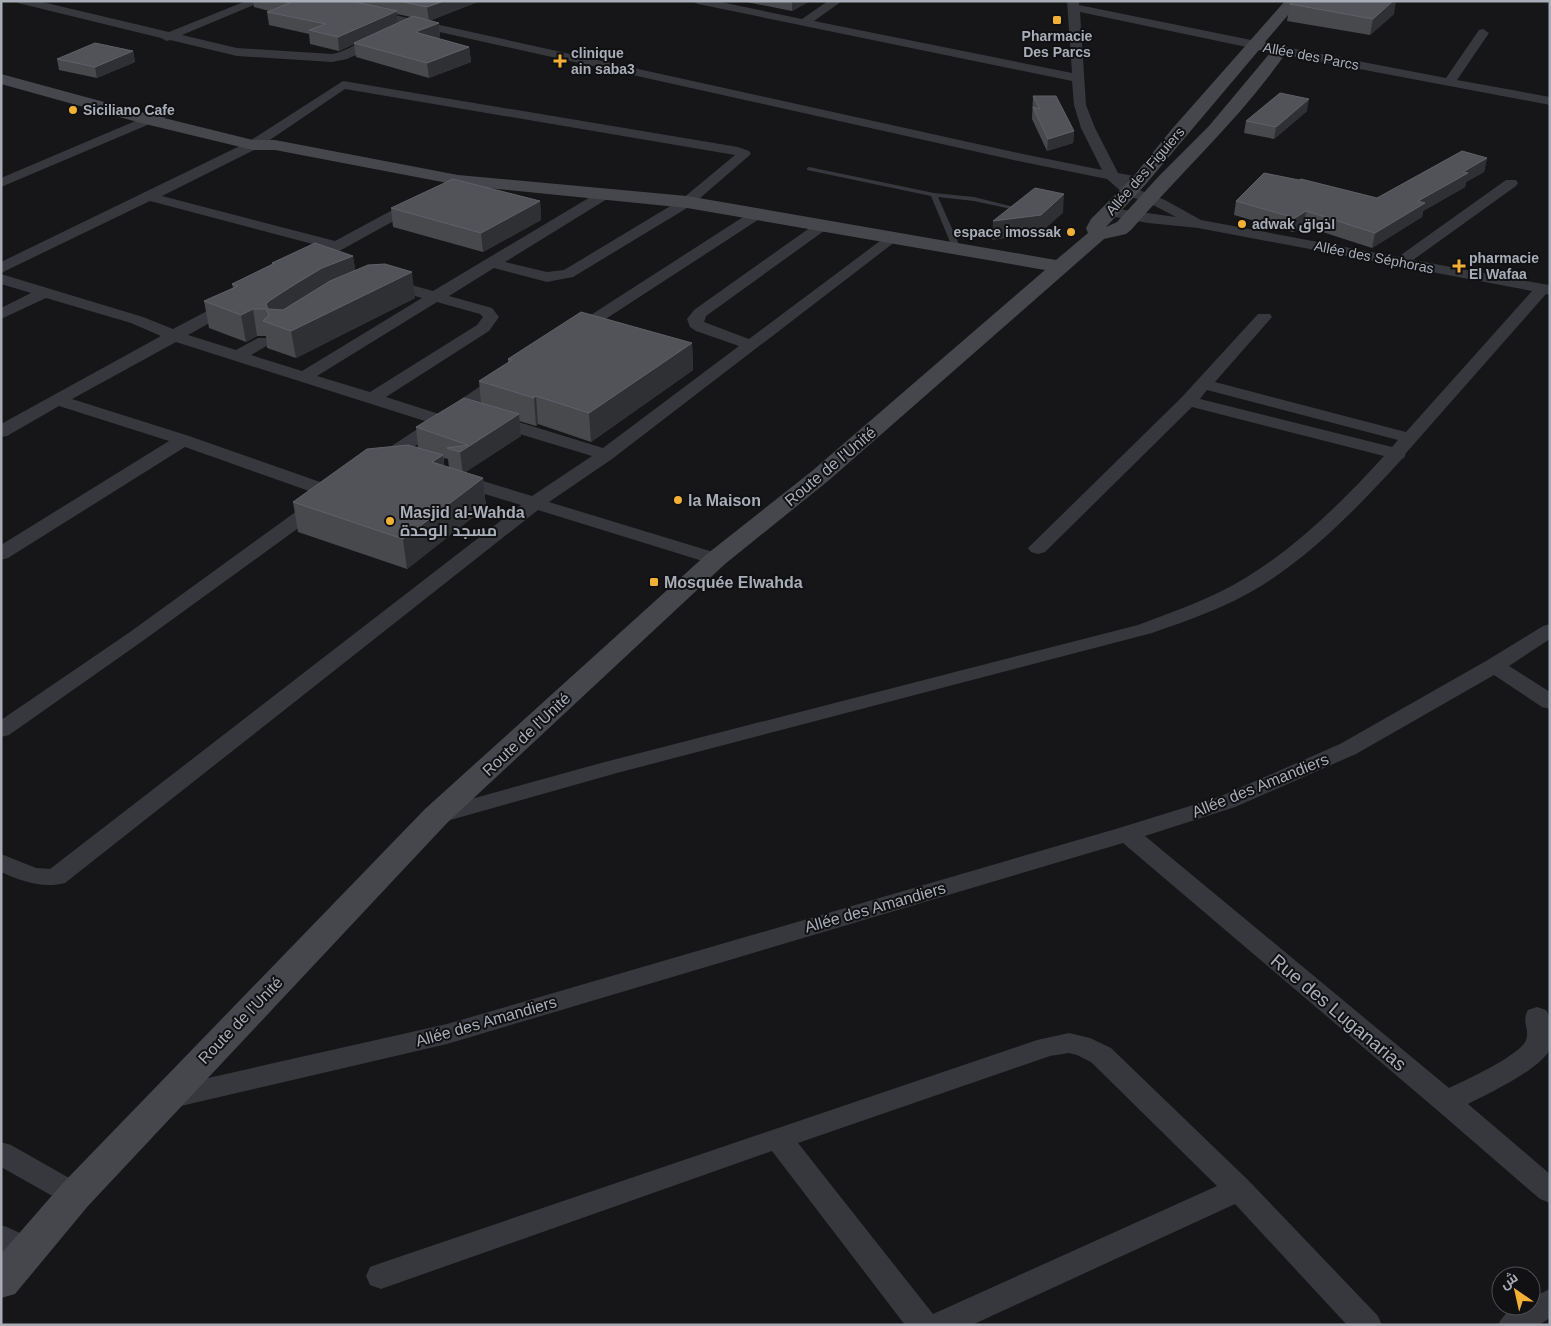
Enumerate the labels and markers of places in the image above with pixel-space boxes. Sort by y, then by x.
marker: Pharmacie Des Parcs [1051,14,1063,26]
place label: Pharmacie Des Parcs [1022,28,1093,60]
place label: clinique ain saba3 [571,45,635,77]
marker: clinique ain saba3 [553,54,567,68]
place label: Siciliano Cafe [83,102,175,118]
marker: Siciliano Cafe [67,104,79,116]
place label: adwak اذواق [1252,216,1335,233]
marker: adwak اذواق [1236,218,1248,230]
place label: espace imossak [954,224,1061,240]
marker: espace imossak [1065,226,1077,238]
place label: pharmacie El Wafaa [1469,250,1539,282]
marker: pharmacie El Wafaa [1453,260,1465,272]
place label: la Maison [688,492,761,509]
marker: la Maison [672,494,684,506]
place label: Masjid al-Wahda مسجد الوحدة [400,504,525,540]
marker: Masjid al-Wahda مسجد الوحدة [384,515,396,527]
place label: Mosquée Elwahda [664,574,803,591]
marker: Mosquée Elwahda [648,576,660,588]

